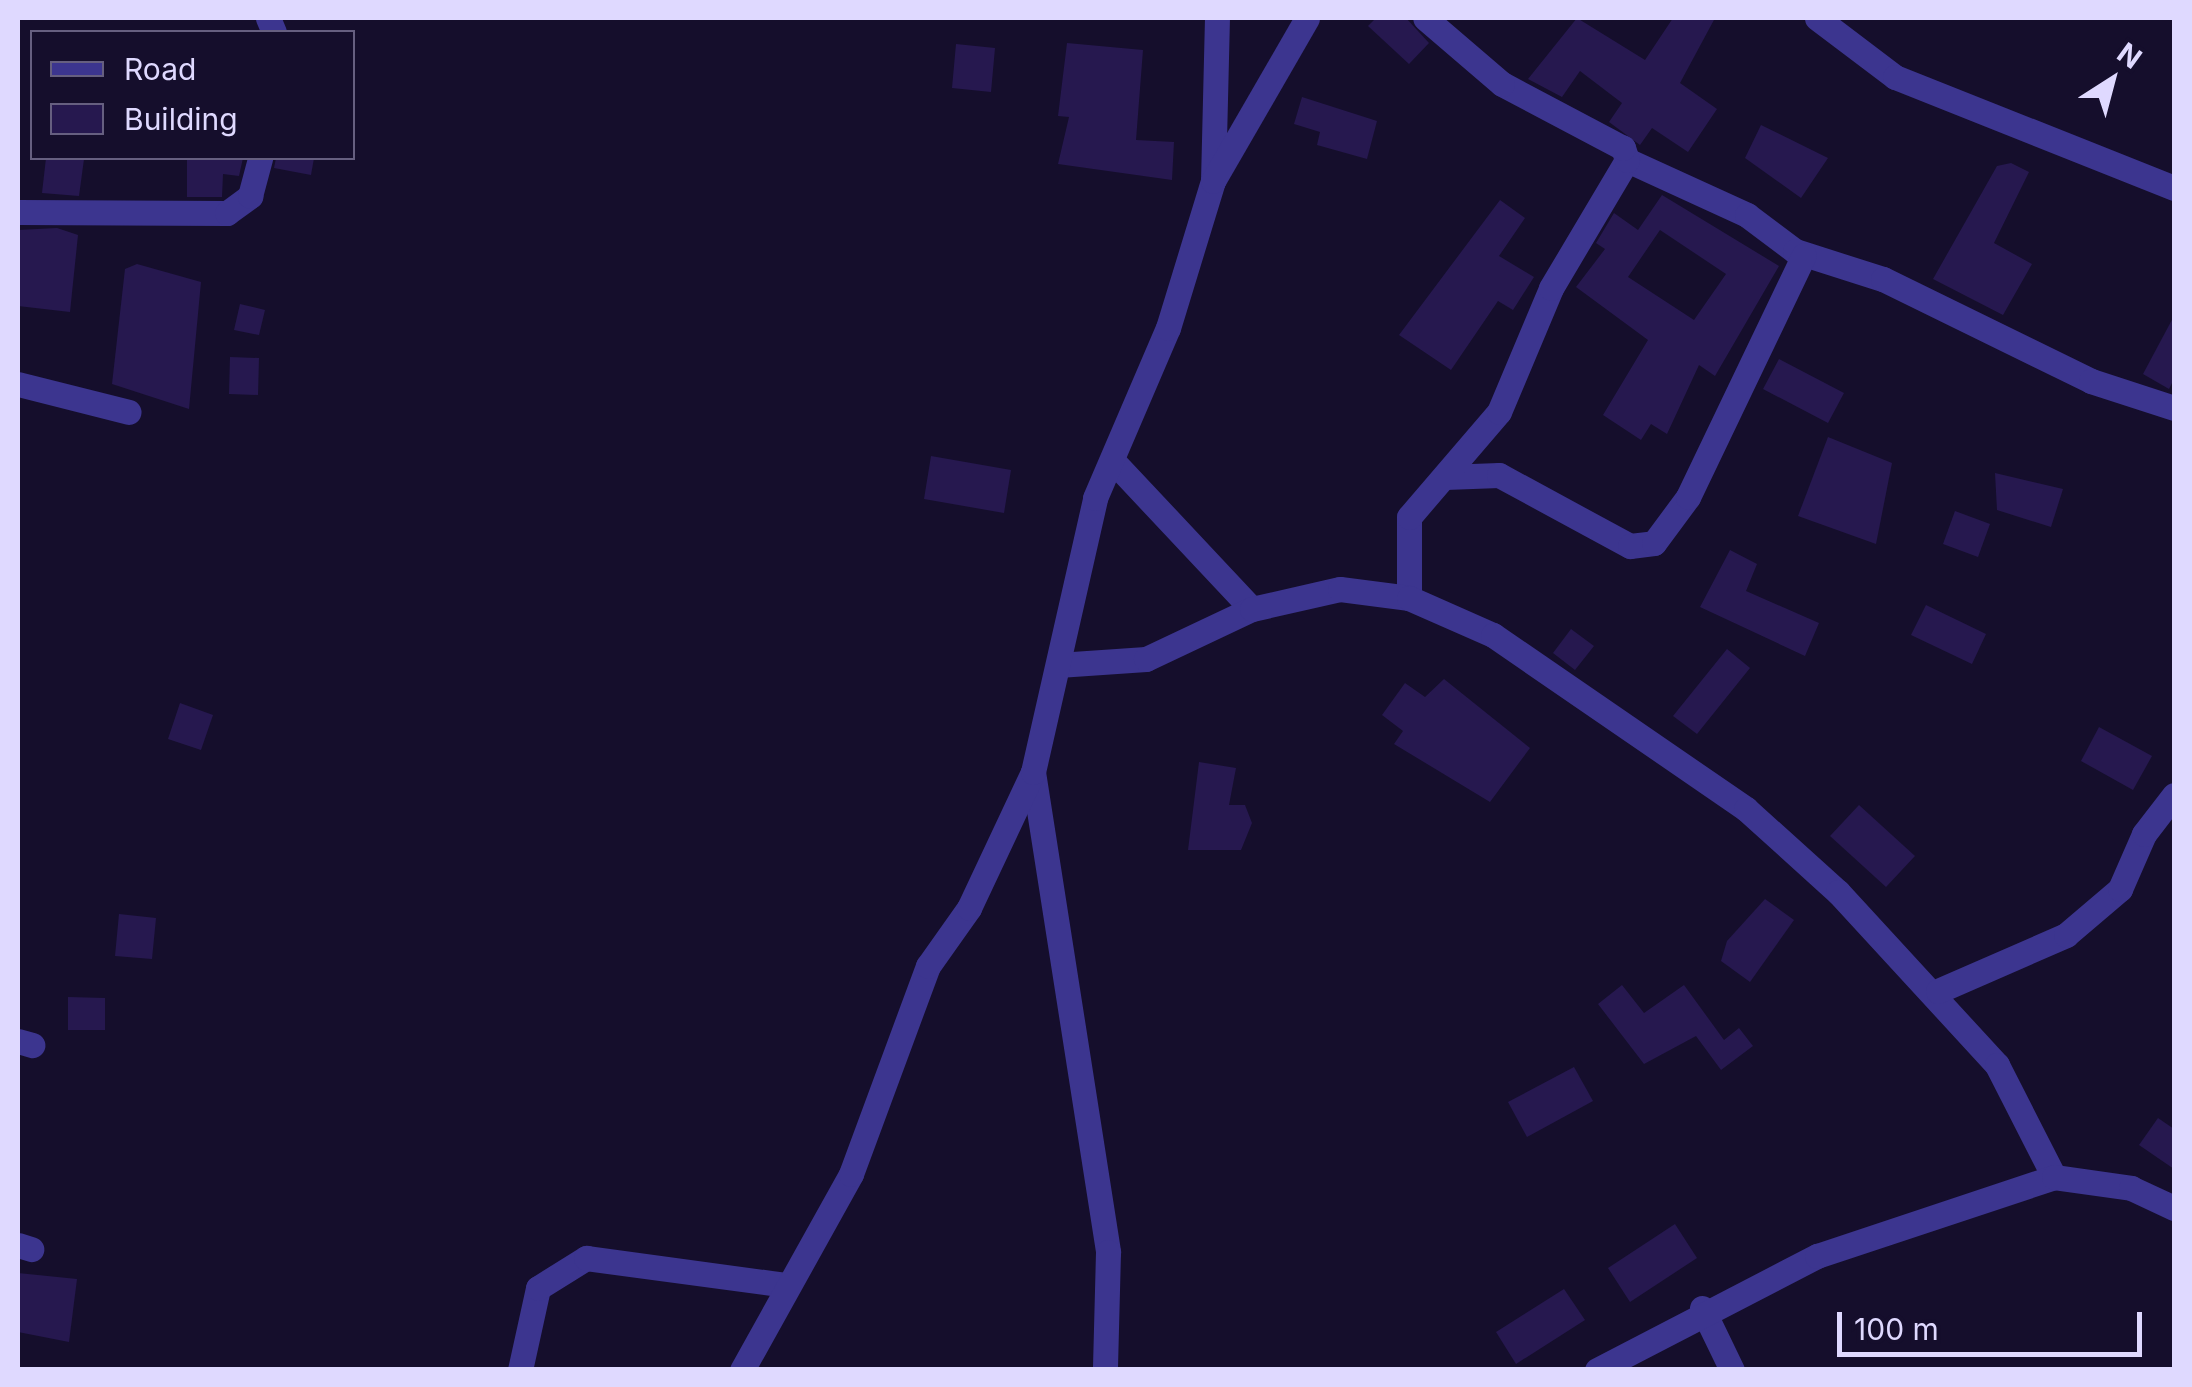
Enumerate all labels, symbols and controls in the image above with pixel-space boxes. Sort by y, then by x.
legend [30,30,355,160]
north arrow [2062,30,2162,130]
text: N [2111,36,2148,76]
text: Road [124,51,196,87]
text: Building [124,101,238,137]
scale bar [1842,1292,2147,1354]
text: 100 m [1854,1311,1939,1347]

